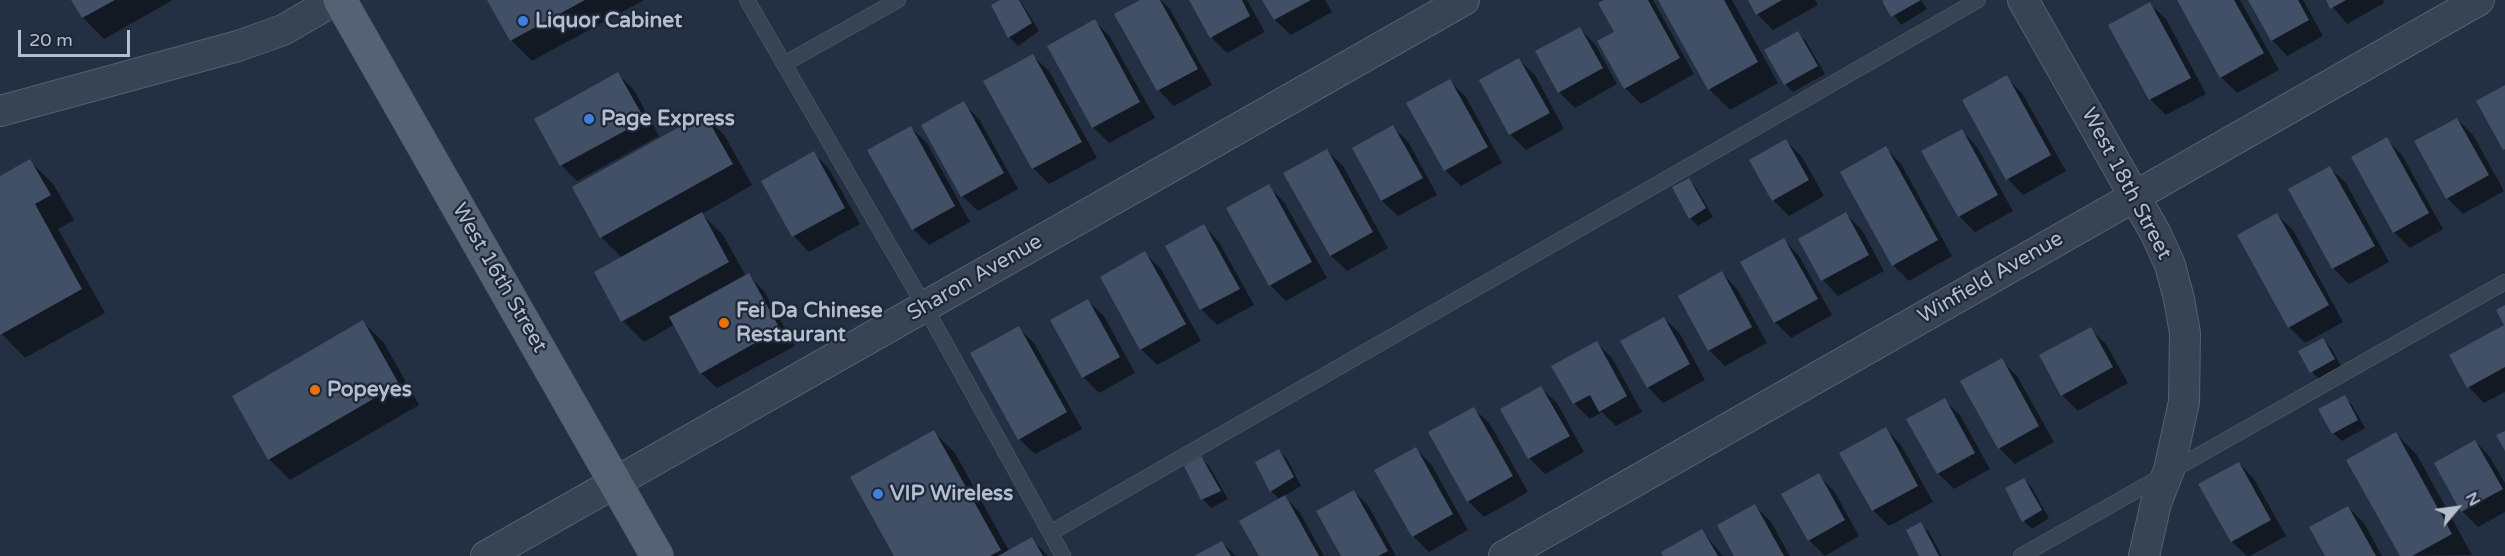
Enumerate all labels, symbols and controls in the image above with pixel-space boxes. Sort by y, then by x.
place label: Liquor Cabinet [535,8,682,34]
marker: Liquor Cabinet [516,14,530,28]
scale bar [21,18,134,56]
text: 20 m [29,29,73,51]
street label: West 18th Street [2075,104,2177,264]
place label: Page Express [601,106,735,132]
marker: Page Express [582,112,596,126]
street label: West 16th Street [446,199,552,357]
street label: Winfield Avenue [1914,226,2068,330]
street label: Sharon Avenue [903,229,1047,327]
place label: Fei Da Chinese Restaurant [736,298,883,348]
marker: Fei Da Chinese Restaurant [717,316,731,330]
place label: Popeyes [327,377,412,403]
marker: Popeyes [308,383,322,397]
north arrow [2427,478,2487,538]
place label: VIP Wireless [890,481,1013,507]
marker: VIP Wireless [871,487,885,501]
text: N [2461,489,2485,510]

